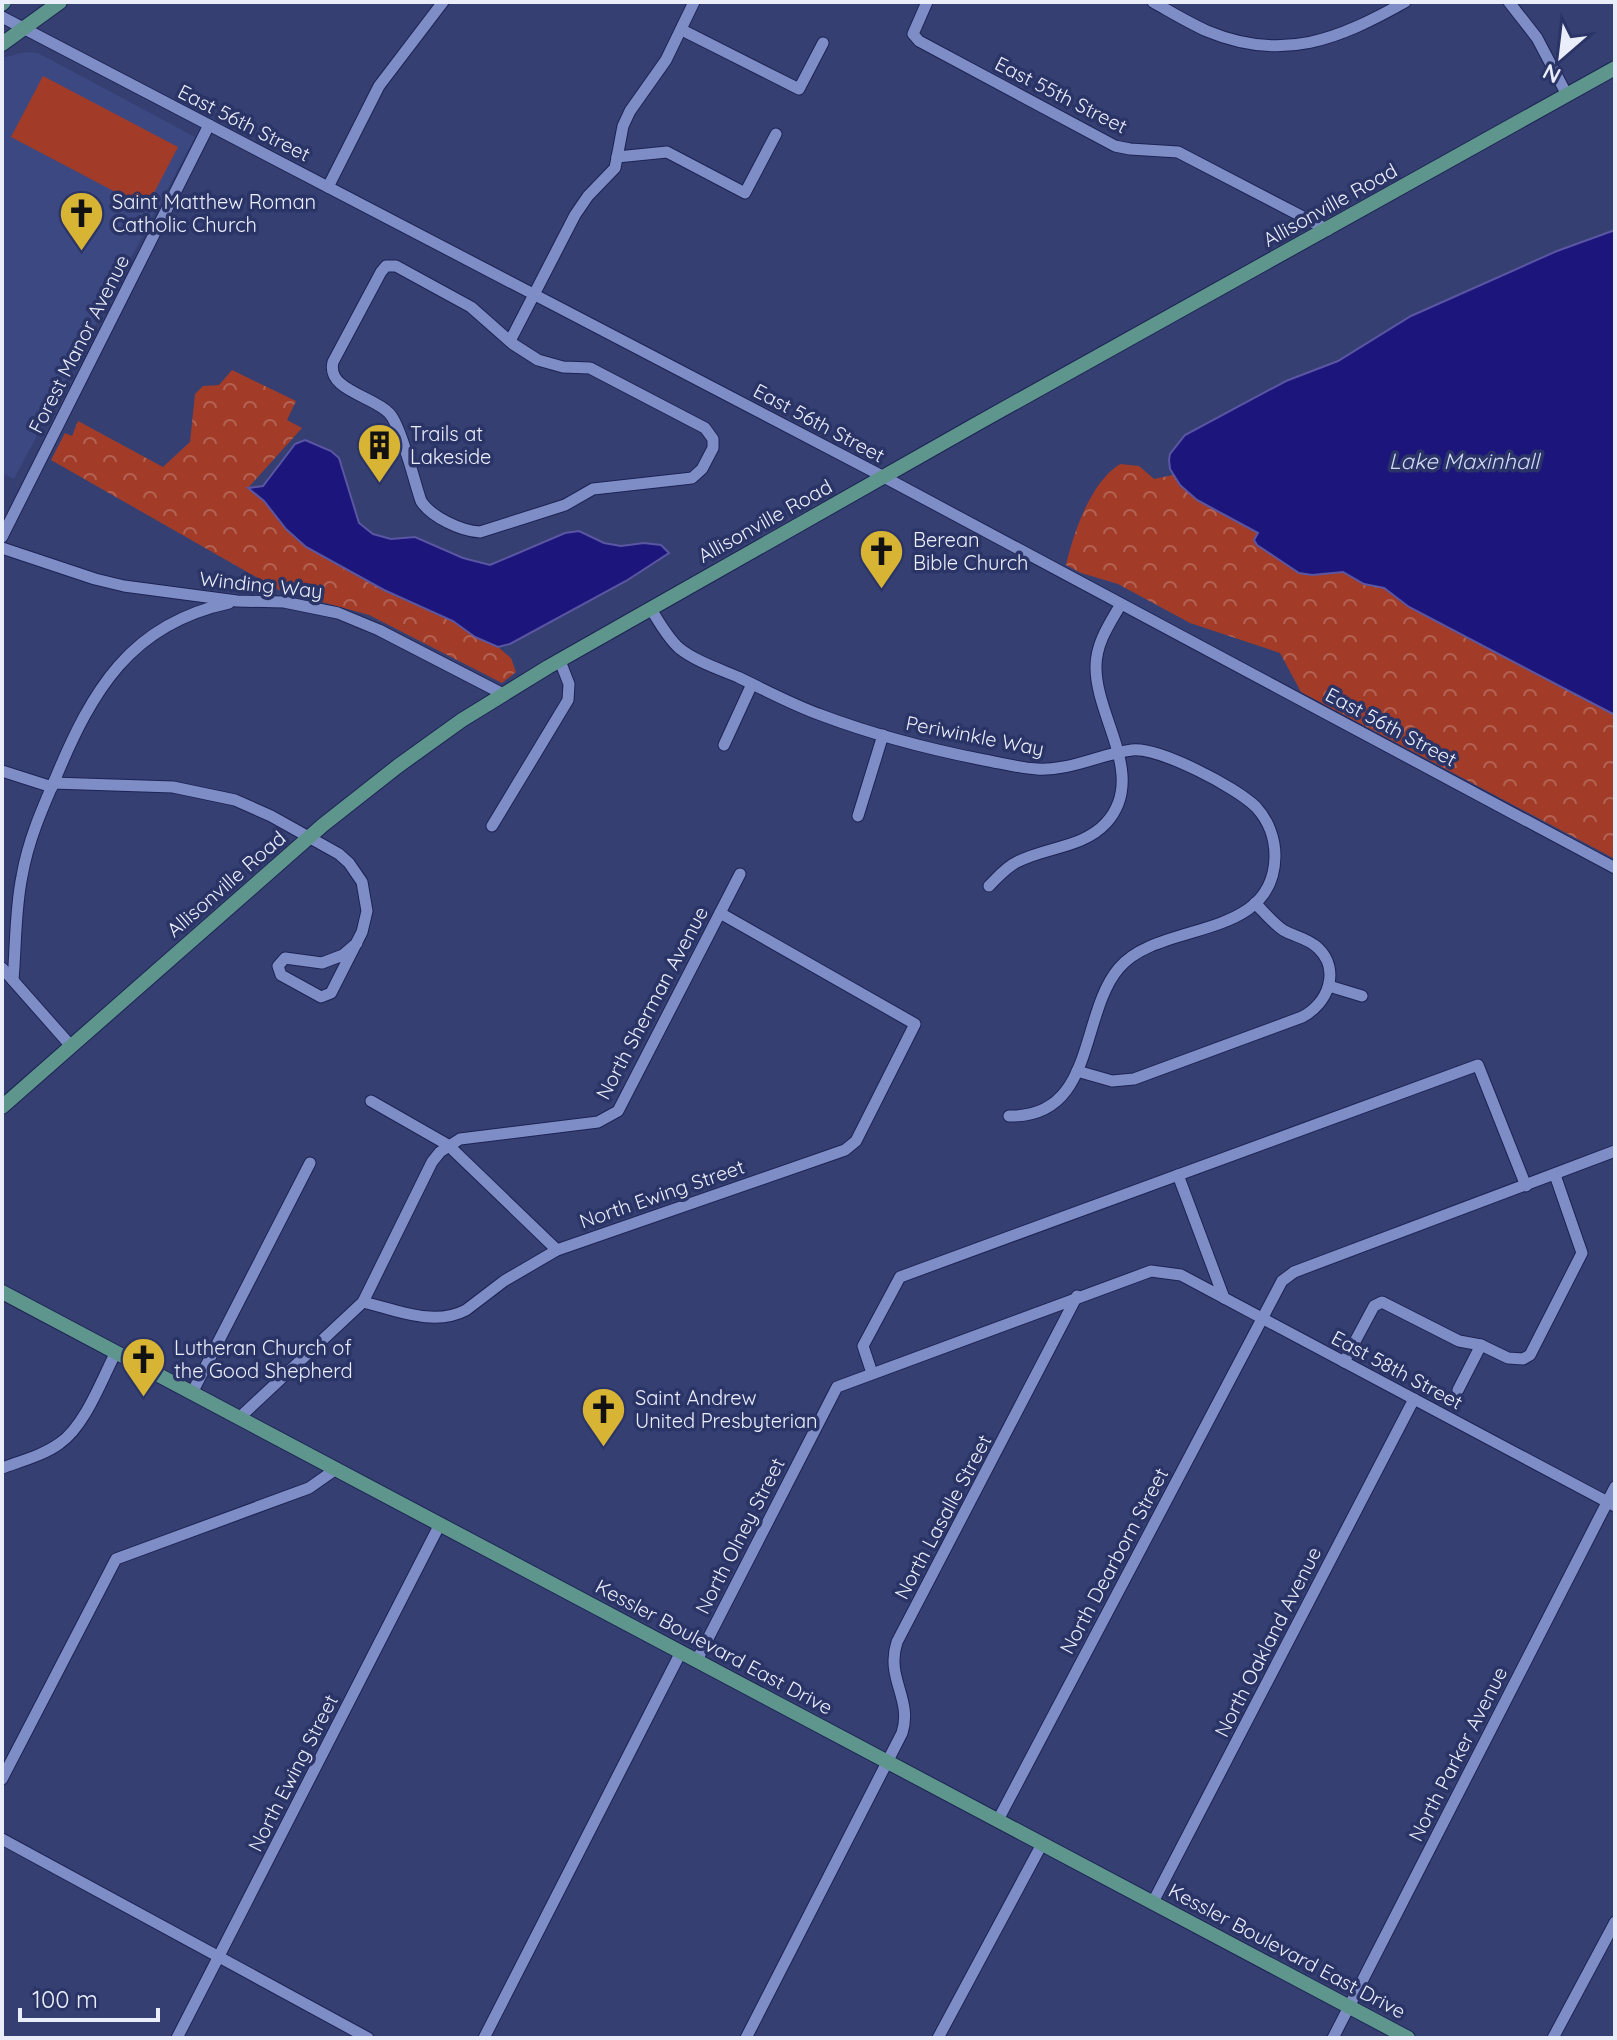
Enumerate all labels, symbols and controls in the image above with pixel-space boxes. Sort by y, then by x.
north arrow [1521,16,1601,96]
street label: East 55th Street [991,50,1132,139]
text: N [1538,58,1565,90]
street label: East 56th Street [174,78,315,167]
street label: Allisonville Road [1258,157,1401,252]
church icon: Saint Matthew Roman Catholic Church [57,189,105,252]
place label: Saint Matthew Roman Catholic Church [112,189,316,237]
street label: Forest Manor Avenue [23,250,134,437]
street label: East 56th Street [749,377,889,468]
place label: Trails at Lakeside [410,421,491,469]
building icon: Trails at Lakeside [355,422,403,485]
water label: Lake Maxinhall [1389,447,1542,475]
street label: Allisonville Road [693,473,836,568]
church icon: Berean Bible Church [858,527,906,590]
place label: Berean Bible Church [913,527,1028,575]
street label: Winding Way [198,566,324,603]
street label: East 56th Street [1321,681,1461,772]
street label: Periwinkle Way [904,710,1046,761]
street label: Allisonville Road [161,825,290,942]
street label: North Sherman Avenue [590,902,713,1104]
street label: North Ewing Street [576,1154,748,1233]
street label: East 58th Street [1327,1324,1467,1415]
place label: Lutheran Church of the Good Shepherd [174,1335,353,1383]
church icon: Lutheran Church of the Good Shepherd [119,1336,167,1399]
place label: Saint Andrew United Presbyterian [635,1385,818,1433]
church icon: Saint Andrew United Presbyterian [580,1386,628,1449]
street label: North Lasalle Street [889,1430,997,1603]
street label: North Olney Street [689,1453,790,1618]
street label: North Dearborn Street [1054,1463,1173,1658]
street label: North Oakland Avenue [1209,1542,1326,1741]
street label: Kessler Boulevard East Drive [591,1573,837,1720]
street label: North Parker Avenue [1403,1662,1512,1845]
street label: North Ewing Street [242,1690,343,1855]
street label: Kessler Boulevard East Drive [1164,1877,1410,2024]
scale bar [20,1972,158,2022]
text: 100 m [32,1984,98,2014]

